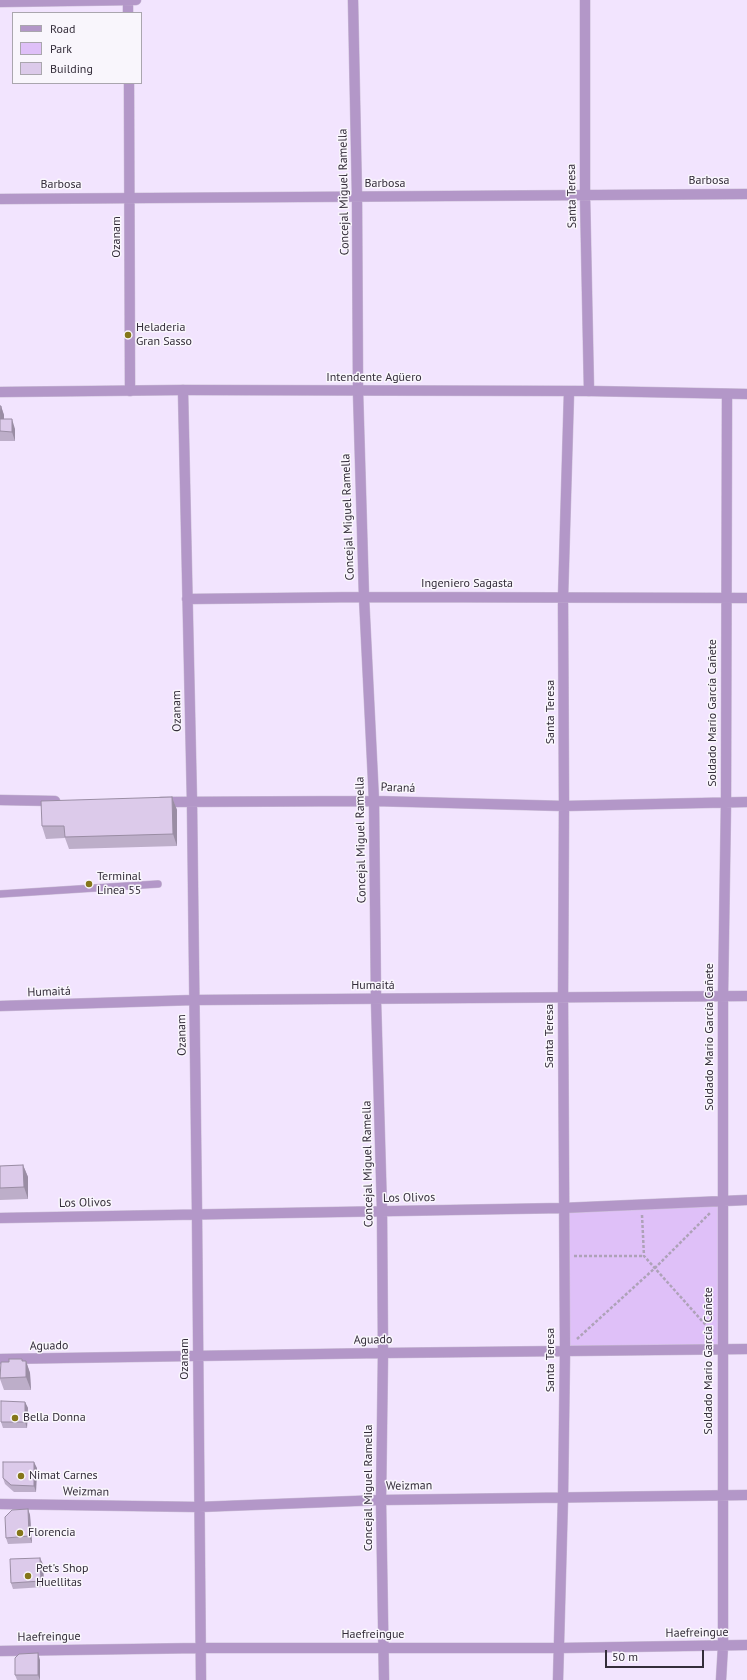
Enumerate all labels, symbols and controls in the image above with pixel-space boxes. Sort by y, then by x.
legend [12,12,142,84]
text: Road [50,21,75,36]
text: Park [50,41,72,56]
text: Building [50,61,93,76]
street label: Concejal Miguel Ramella [336,129,352,255]
street label: Santa Teresa [564,164,580,228]
street label: Barbosa [689,174,729,188]
street label: Barbosa [365,177,405,191]
street label: Barbosa [41,178,81,192]
street label: Ozanam [110,216,124,258]
place label: Heladeria Gran Sasso [136,321,192,349]
marker: Heladeria Gran Sasso [123,330,133,340]
street label: Intendente Agüero [326,371,422,385]
street label: Concejal Miguel Ramella [339,453,357,581]
street label: Ingeniero Sagasta [421,577,513,591]
street label: Soldado Mario García Cañete [706,639,720,787]
street label: Santa Teresa [544,680,558,744]
street label: Ozanam [169,690,185,732]
street label: Concejal Miguel Ramella [353,777,369,903]
street label: Paraná [380,780,416,796]
place label: Terminal Línea 55 [97,870,141,898]
marker: Terminal Línea 55 [84,879,94,889]
street label: Soldado Mario García Cañete [703,963,717,1111]
street label: Humaitá [351,979,395,993]
street label: Humaitá [27,984,71,1000]
street label: Santa Teresa [543,1004,557,1068]
street label: Ozanam [174,1014,190,1056]
street label: Concejal Miguel Ramella [360,1101,376,1227]
street label: Los Olivos [383,1190,435,1206]
street label: Los Olivos [59,1195,111,1211]
street label: Soldado Mario García Cañete [702,1287,716,1435]
street label: Santa Teresa [544,1328,558,1392]
street label: Aguado [354,1332,392,1348]
street label: Aguado [30,1338,68,1354]
street label: Ozanam [178,1338,192,1380]
place label: Bella Donna [23,1411,86,1425]
marker: Bella Donna [10,1413,20,1423]
street label: Concejal Miguel Ramella [362,1425,376,1551]
place label: Nimat Carnes [29,1469,98,1483]
marker: Nimat Carnes [16,1471,26,1481]
street label: Weizman [386,1478,432,1494]
street label: Weizman [63,1484,109,1500]
place label: Florencia [28,1526,75,1540]
marker: Florencia [15,1528,25,1538]
place label: Pet's Shop Huellitas [36,1562,88,1590]
marker: Pet's Shop Huellitas [23,1571,33,1581]
street label: Haefreingue [665,1625,729,1641]
street label: Haefreingue [342,1628,404,1642]
street label: Haefreingue [17,1629,81,1645]
scale bar [607,1642,706,1668]
text: 50 m [612,1649,638,1664]

